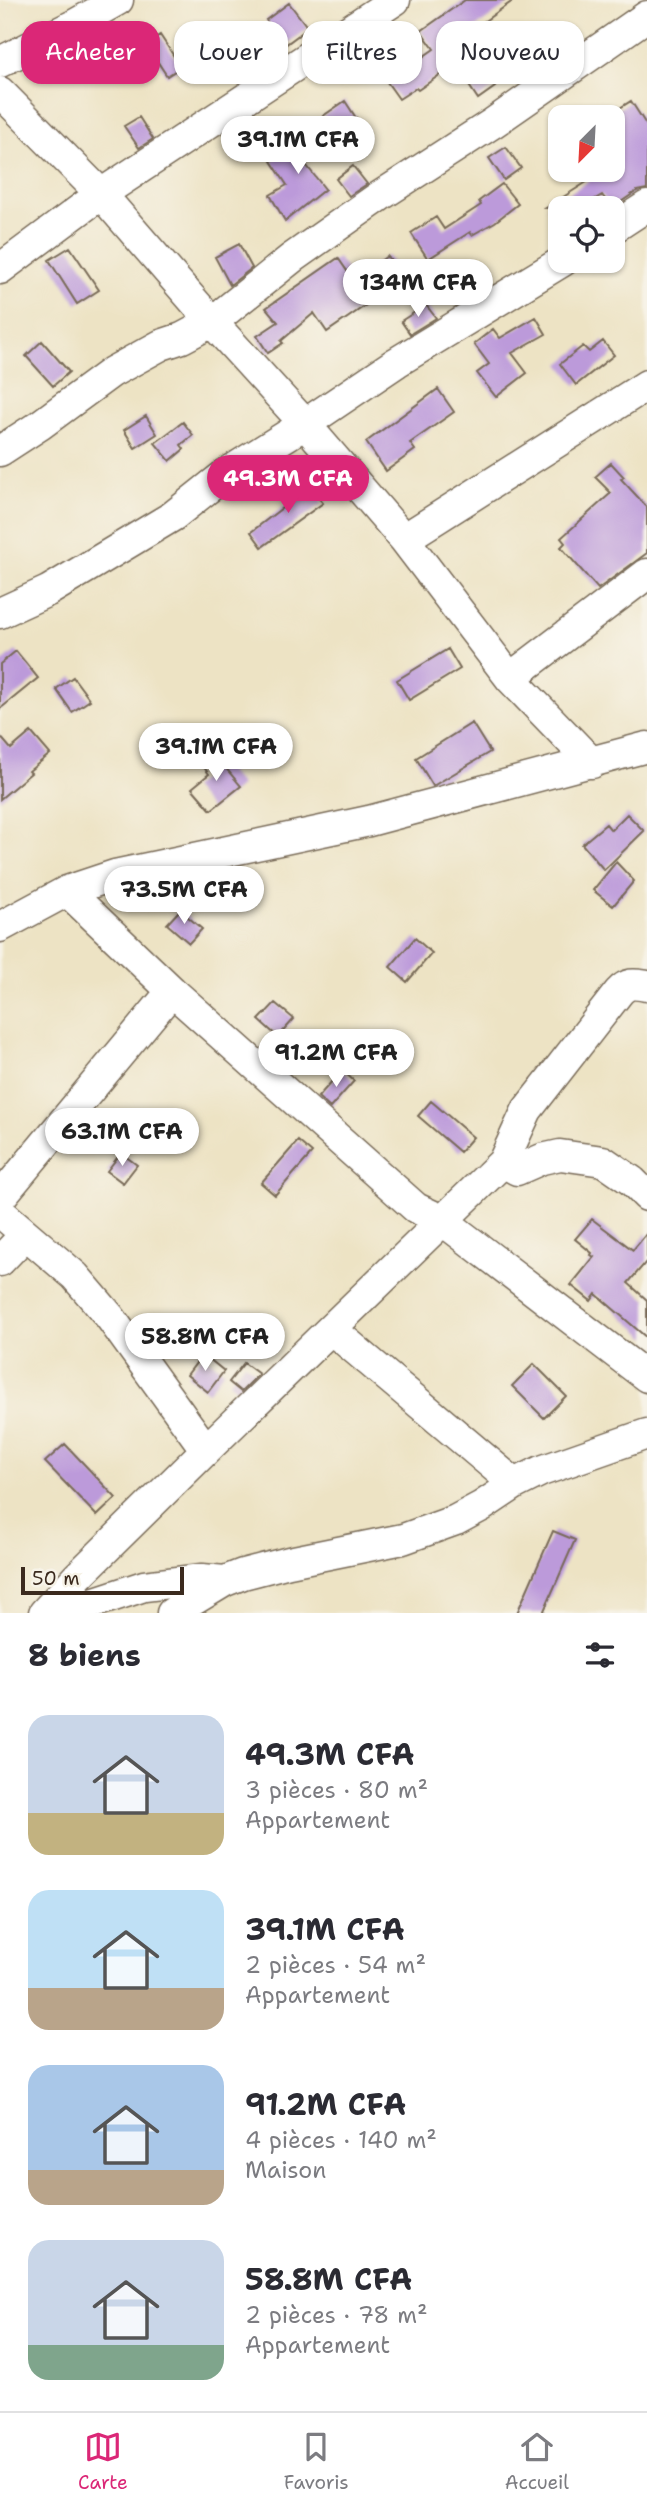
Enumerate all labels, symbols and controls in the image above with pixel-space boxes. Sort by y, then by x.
chip: Acheter [21,21,160,84]
chip: Louer [174,21,288,84]
chip: Filtres [302,21,422,84]
chip: Nouveau [436,21,584,84]
north arrow [548,105,625,182]
map controls [548,105,625,273]
pin: 39.1M CFA [218,116,378,176]
text: 39.1M CFA [237,124,359,154]
button: locate [548,196,625,273]
pin: 134M CFA [346,260,490,319]
text: 134M CFA [359,267,477,297]
pin: 49.3M CFA [208,456,368,515]
text: 49.3M CFA [223,463,353,493]
pin: 39.1M CFA [136,724,296,783]
text: 39.1M CFA [155,731,277,761]
pin: 73.5M CFA [104,866,264,926]
text: 73.5M CFA [120,874,248,904]
pin: 91.2M CFA [256,1030,416,1089]
text: 91.2M CFA [274,1037,398,1067]
pin: 63.1M CFA [42,1108,202,1168]
text: 63.1M CFA [61,1116,183,1146]
pin: 58.8M CFA [125,1314,285,1373]
text: 58.8M CFA [141,1321,269,1351]
scale bar [21,1564,184,1596]
text: 50 m [32,1566,80,1591]
text: 8 biens [28,1635,141,1676]
icon: filters [581,1636,619,1674]
text: 49.3M CFA [245,1734,414,1775]
icon: home [84,1743,168,1827]
text: 3 pièces · 80 m² [245,1775,428,1805]
text: Appartement [245,1805,390,1835]
text: 39.1M CFA [245,1909,405,1950]
icon: home [84,1918,168,2002]
text: 2 pièces · 54 m² [245,1950,426,1980]
text: Appartement [245,1980,390,2010]
text: 91.2M CFA [245,2084,406,2125]
icon: home [84,2093,168,2177]
text: 4 pièces · 140 m² [245,2125,437,2155]
text: Maison [245,2155,326,2185]
text: 58.8M CFA [245,2259,412,2300]
icon: home [84,2268,168,2352]
text: 2 pièces · 78 m² [245,2300,428,2330]
text: Appartement [245,2330,390,2360]
tab: Carte [78,2428,128,2495]
tab: Favoris [284,2428,349,2495]
tab: Accueil [505,2428,569,2495]

